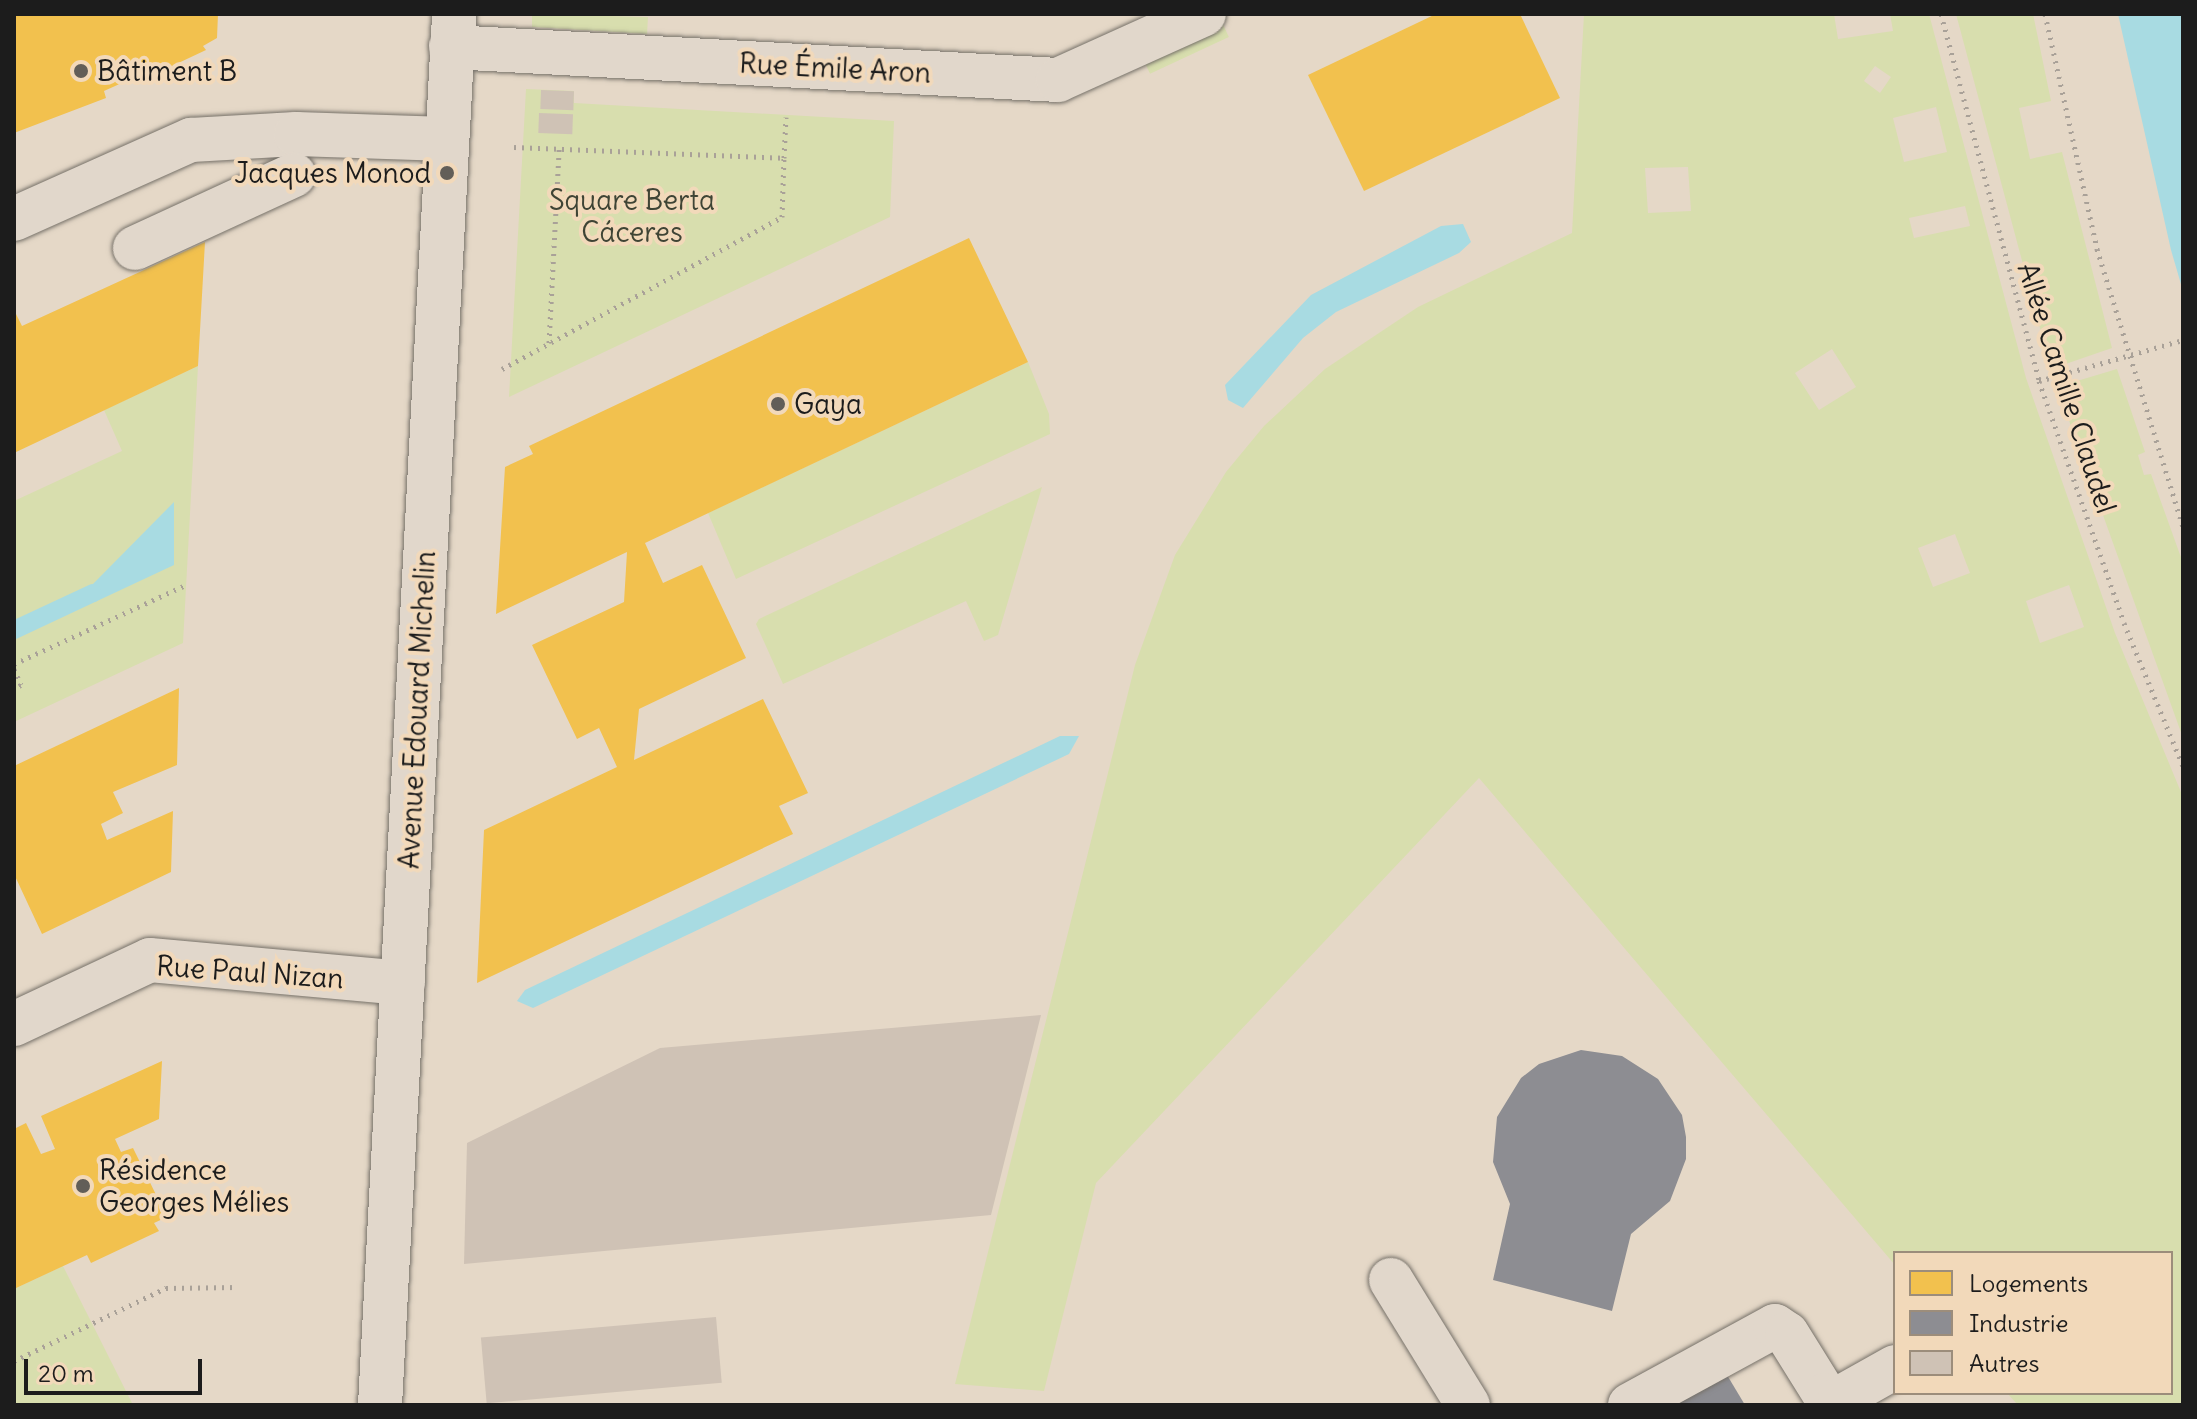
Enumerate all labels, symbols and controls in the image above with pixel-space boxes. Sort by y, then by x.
street label: Rue Émile Aron [738,46,932,90]
place label: Bâtiment B [97,54,237,88]
marker: Bâtiment B [72,62,90,80]
place label: Jacques Monod [234,156,431,190]
marker: Jacques Monod [438,164,456,182]
park label: Square Berta Cáceres [549,183,715,249]
street label: Allée Camille Claudel [2011,259,2123,517]
place label: Gaya [794,387,862,421]
marker: Gaya [769,395,787,413]
street label: Avenue Edouard Michelin [392,550,442,870]
street label: Rue Paul Nizan [155,949,345,995]
place label: Résidence Georges Mélies [99,1153,289,1219]
marker: Résidence Georges Mélies [74,1177,92,1195]
legend [1893,1251,2173,1395]
text: Logements [1969,1268,2088,1298]
text: Industrie [1969,1308,2068,1338]
scale bar [28,1343,206,1393]
text: Autres [1969,1348,2039,1378]
text: 20 m [38,1358,94,1388]

